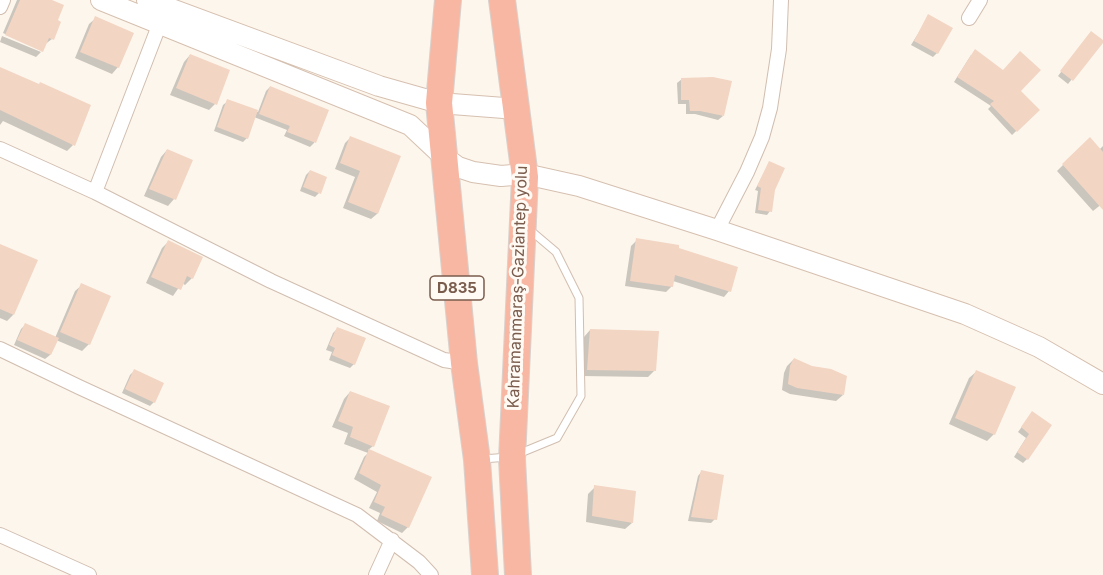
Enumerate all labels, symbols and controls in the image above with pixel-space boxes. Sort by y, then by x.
street label: Kahramanmaraş-Gaziantep yolu [504,165,532,409]
road number: D835 [430,276,484,300]

